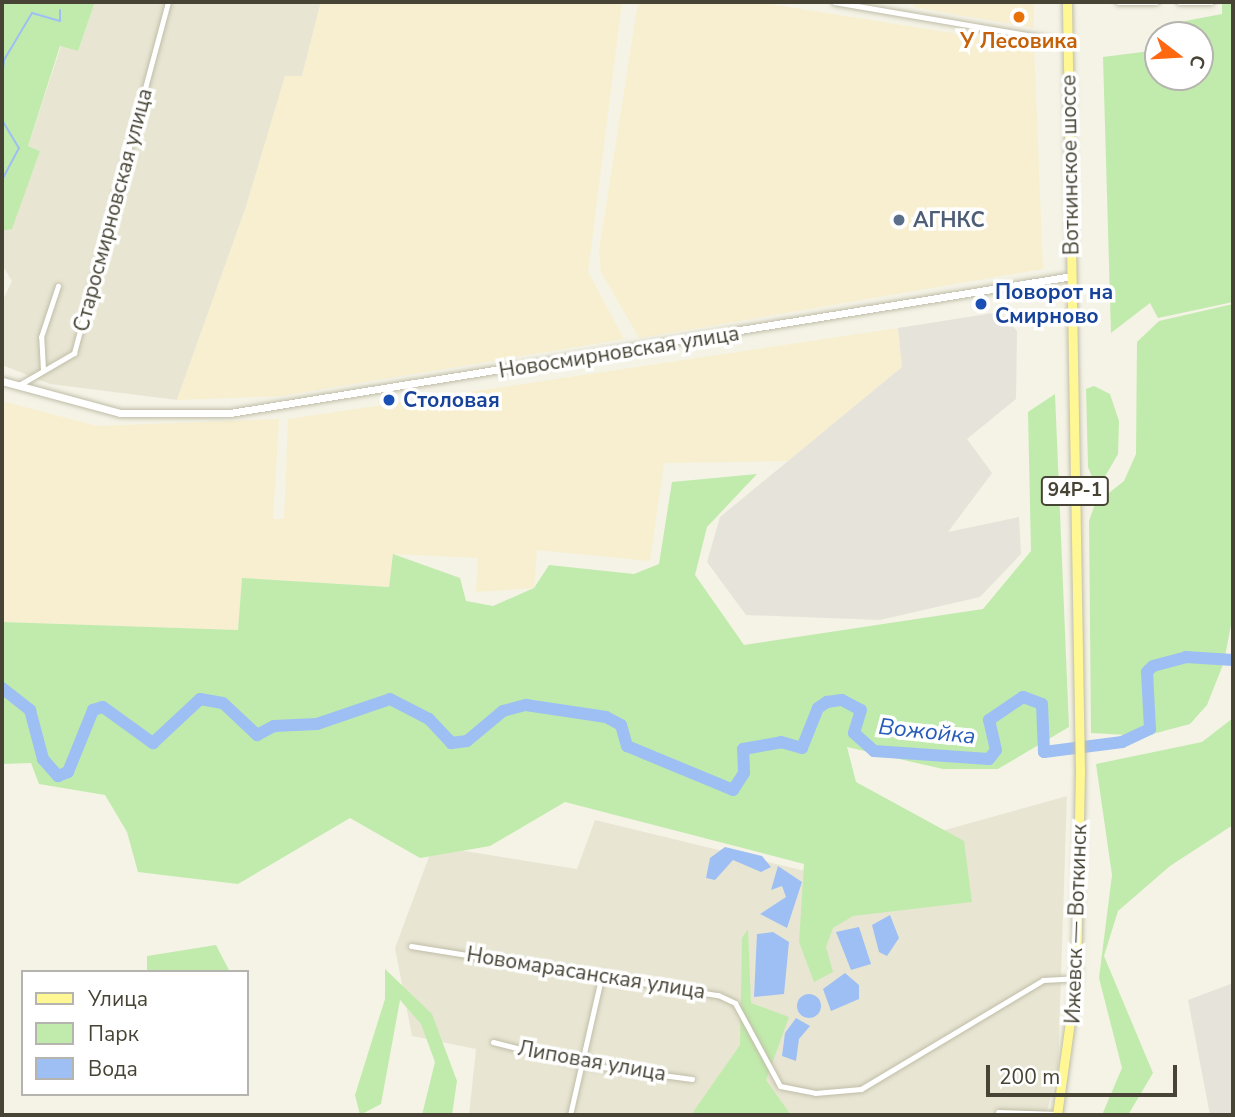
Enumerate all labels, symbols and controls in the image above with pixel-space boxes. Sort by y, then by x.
marker: У Лесовика [1011,9,1027,25]
north arrow [1144,21,1214,91]
place label: У Лесовика [960,28,1078,54]
text: С [1183,52,1211,72]
street label: Воткинское шоссе [1056,74,1084,256]
street label: Старосмирновская улица [68,86,158,334]
place label: АГНКС [913,207,985,233]
marker: АГНКС [891,212,907,228]
place label: Поворот на Смирново [995,279,1113,329]
marker: Поворот на Смирново [973,296,989,312]
street label: Новосмирновская улица [497,321,741,383]
place label: Столовая [403,387,500,413]
marker: Столовая [381,392,397,408]
road number: 94Р-1 [1040,476,1110,506]
water label: Вожойка [877,713,977,751]
street label: Ижевск — Воткинск [1060,824,1092,1024]
street label: Новомарасанская улица [465,942,707,1004]
legend [21,970,248,1096]
text: Улица [88,985,148,1013]
text: Парк [88,1020,139,1048]
street label: Липовая улица [516,1036,668,1086]
scale bar [990,1050,1181,1094]
text: Вода [88,1055,138,1083]
text: 200 m [999,1063,1060,1091]

